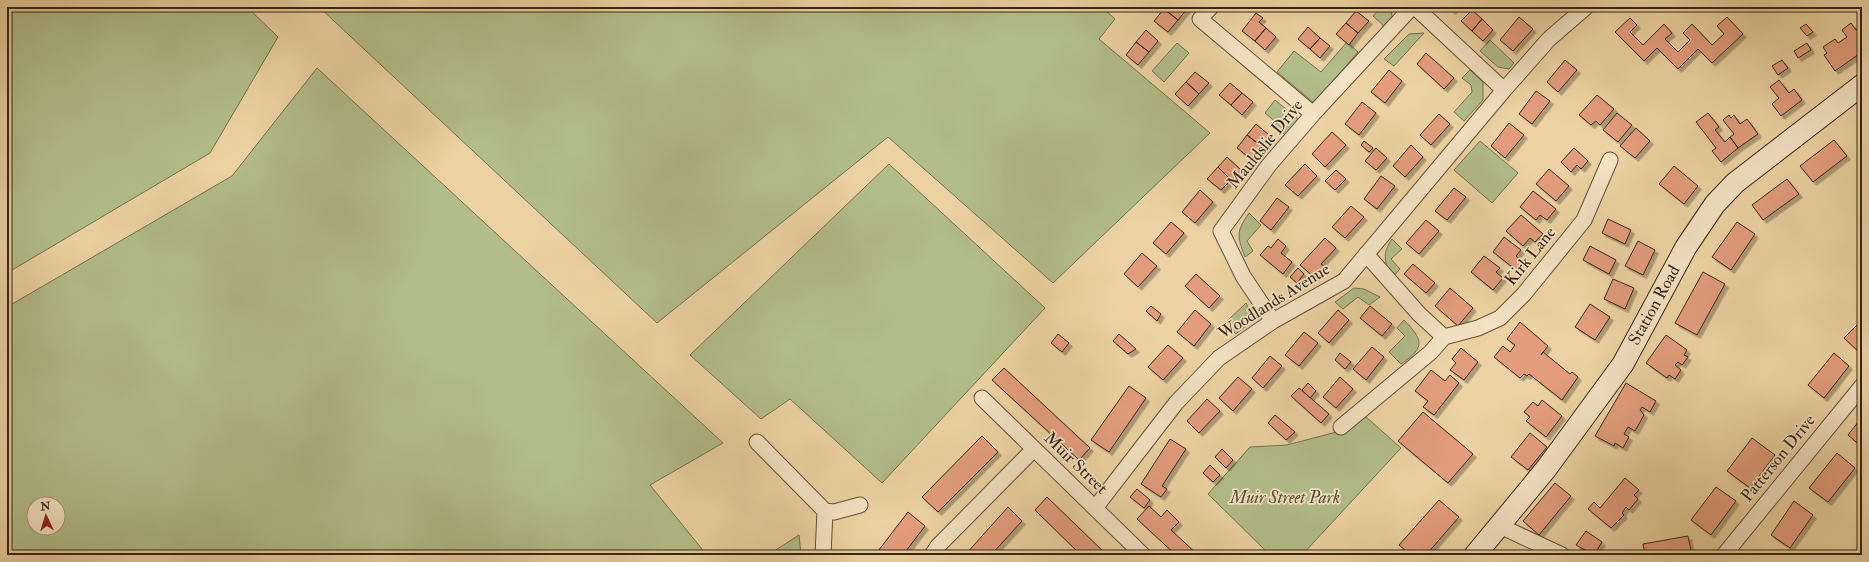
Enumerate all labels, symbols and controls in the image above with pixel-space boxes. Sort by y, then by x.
street label: Mauldslie Drive [1223,95,1307,193]
street label: Kirk Lane [1500,222,1560,290]
street label: Woodlands Avenue [1213,258,1334,344]
street label: Station Road [1623,261,1685,349]
street label: Patterson Drive [1736,410,1820,506]
street label: Muir Street [1040,428,1113,499]
park label: Muir Street Park [1229,487,1340,508]
north arrow [26,496,66,536]
text: N [39,500,52,513]

